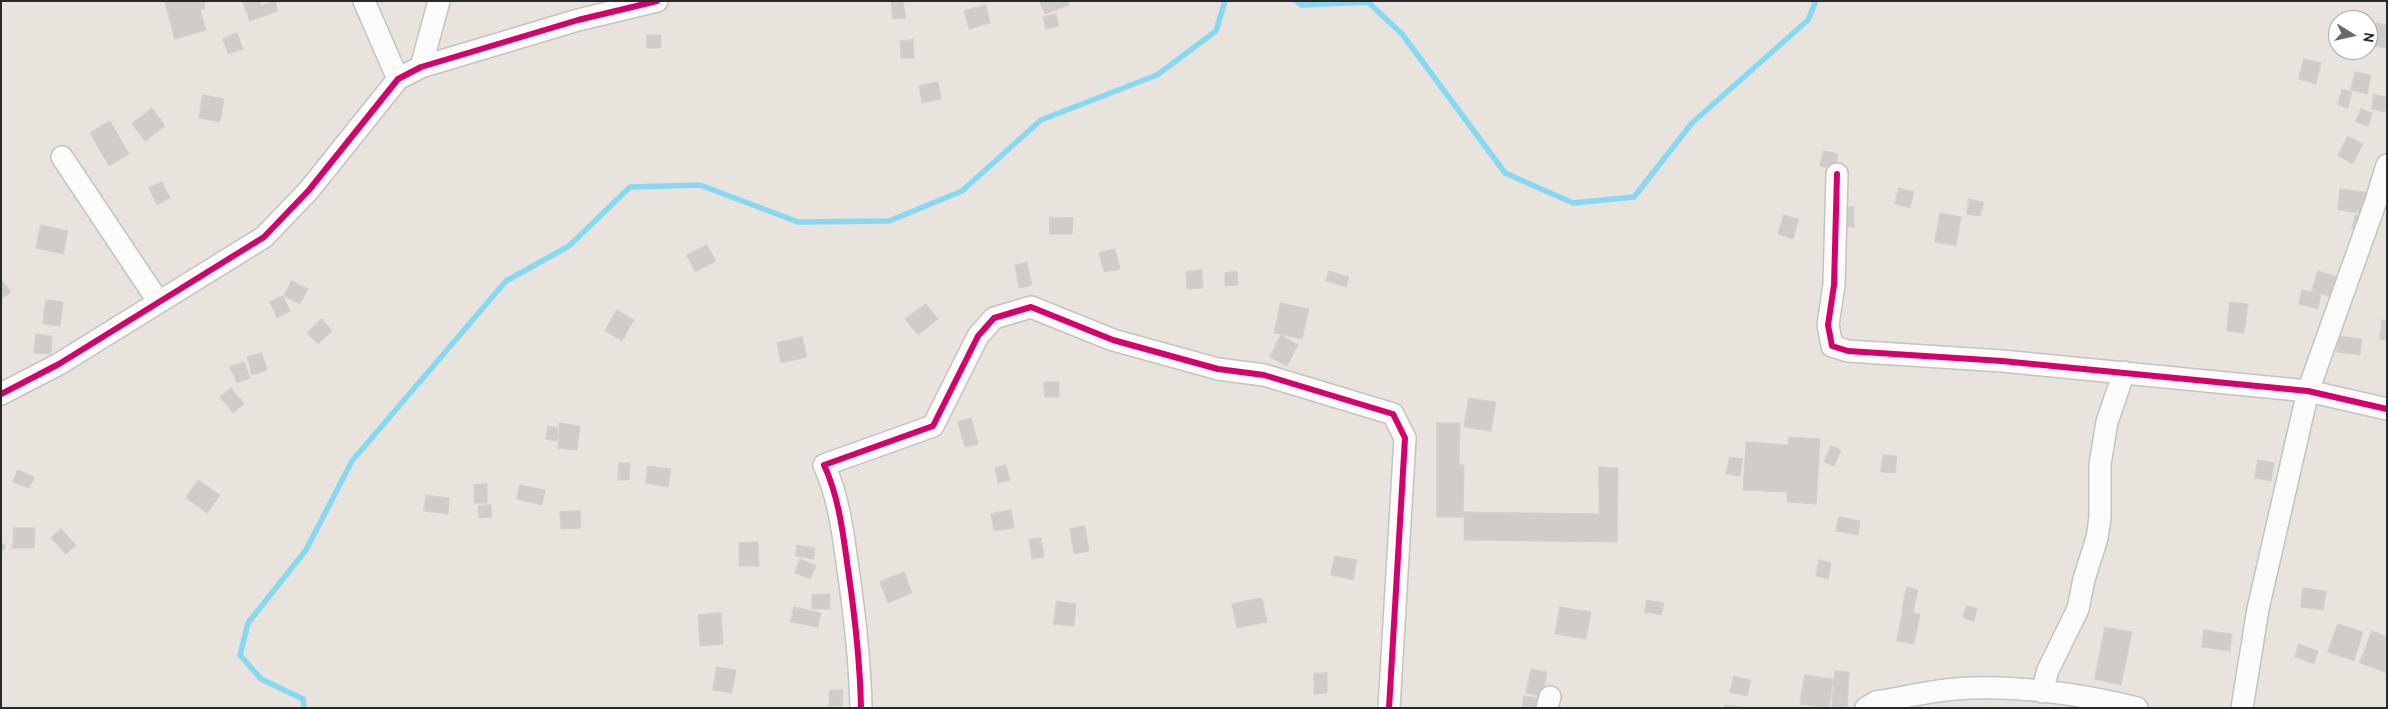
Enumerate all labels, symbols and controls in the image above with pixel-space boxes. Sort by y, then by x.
north arrow [2328,10,2378,60]
text: N [2358,31,2377,44]

